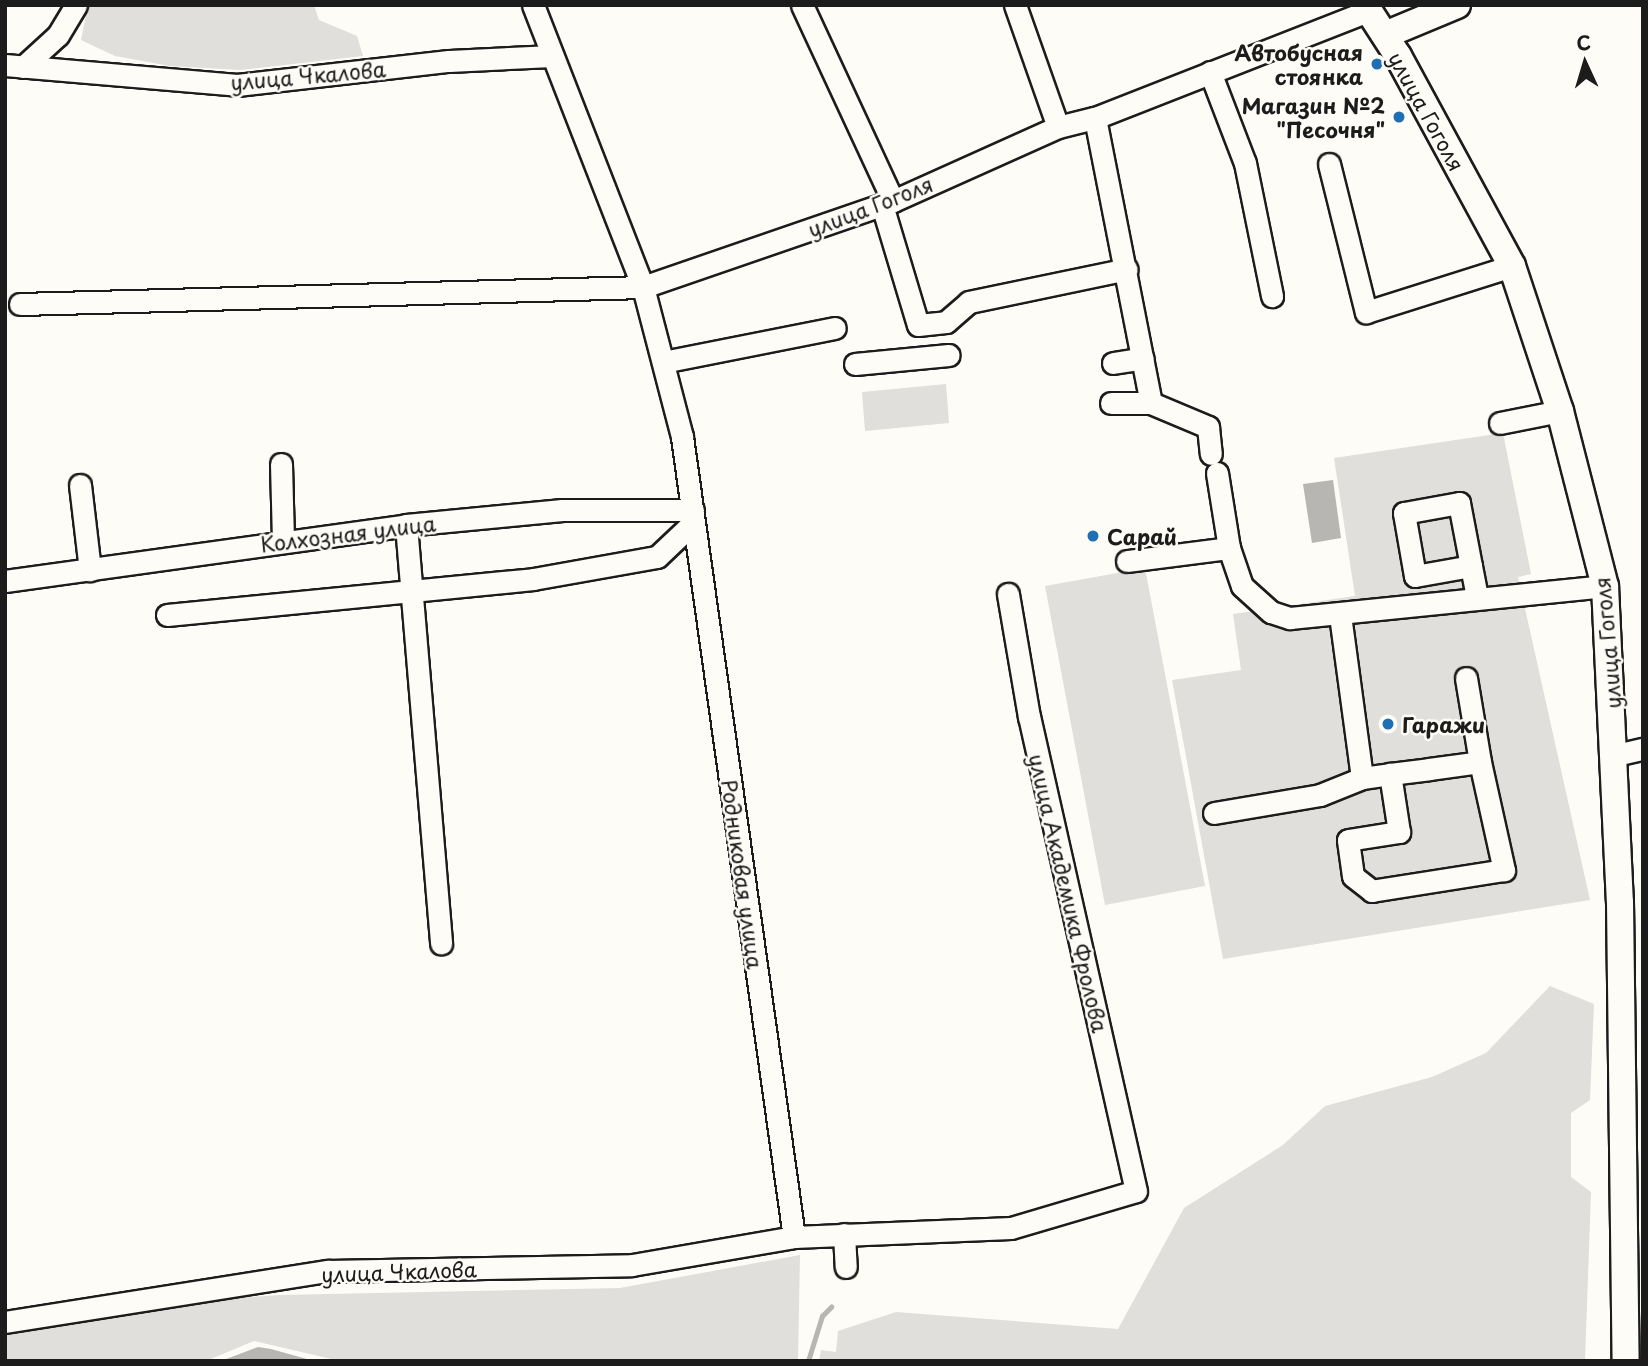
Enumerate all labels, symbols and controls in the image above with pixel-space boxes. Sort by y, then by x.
north arrow [1550,28,1620,98]
text: С [1575,28,1592,57]
place label: Автобусная стоянка [1234,39,1363,89]
street label: улица Гоголя [1384,46,1470,176]
street label: улица Чкалова [229,56,387,94]
marker: Автобусная стоянка [1369,56,1385,72]
place label: Магазин №2 "Песочня" [1242,92,1385,142]
marker: Магазин №2 "Песочня" [1391,109,1407,125]
street label: улица Гоголя [803,170,937,242]
street label: Колхозная улица [258,510,438,556]
place label: Сарай [1107,523,1177,549]
marker: Сарай [1085,528,1101,544]
street label: улица Гоголя [1589,575,1625,711]
place label: Гаражи [1402,711,1485,737]
marker: Гаражи [1380,716,1396,732]
street label: улица Академика Фролова [1024,750,1114,1036]
street label: Родниковая улица [717,777,769,971]
street label: улица Чкалова [320,1256,478,1286]

